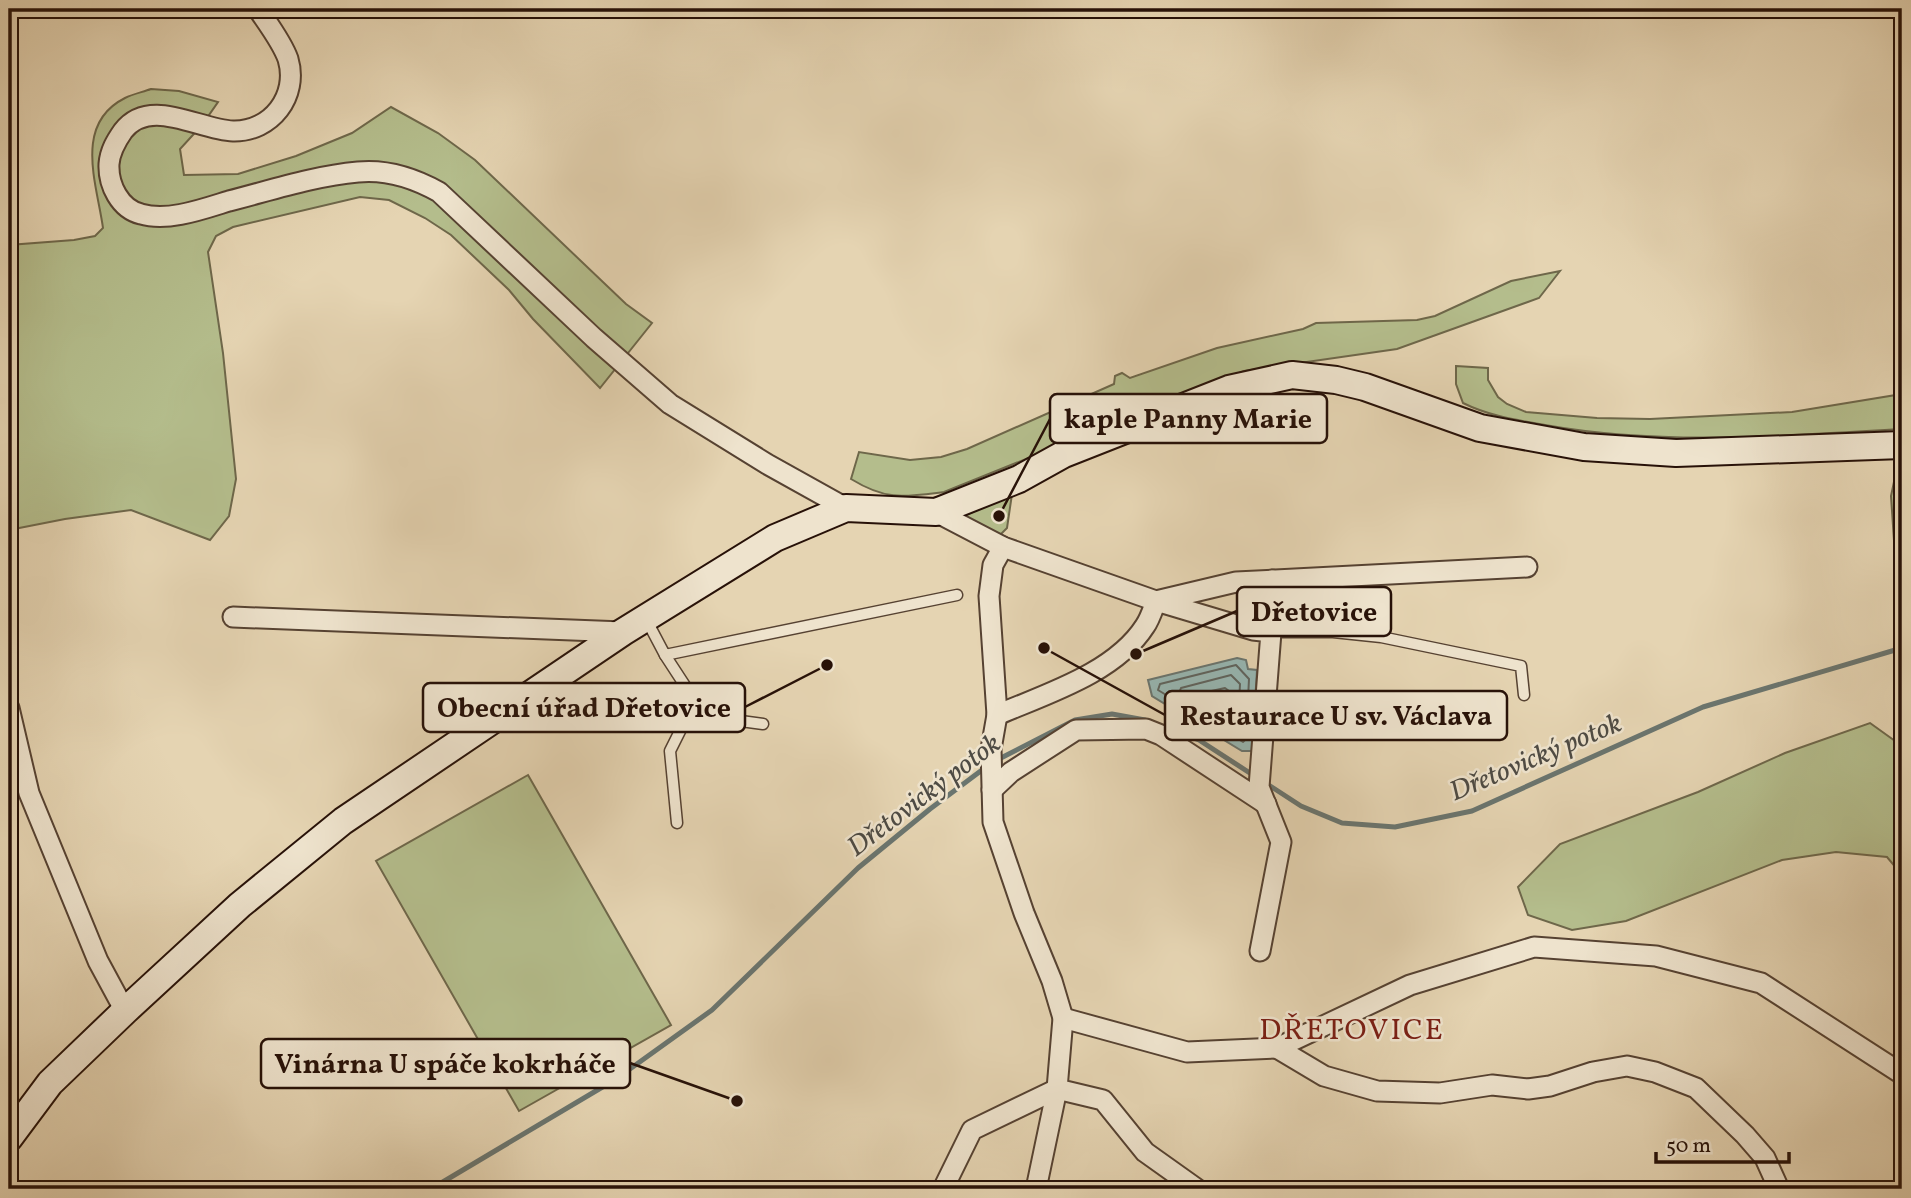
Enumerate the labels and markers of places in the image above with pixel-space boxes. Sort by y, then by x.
callout: kaple Panny Marie [1050,394,1327,443]
callout: Dřetovice [1237,587,1391,636]
callout: Obecní úřad Dřetovice [423,683,745,732]
callout: Restaurace U sv. Václava [1165,691,1507,740]
callout: Vinárna U spáče kokrháče [261,1039,630,1088]

